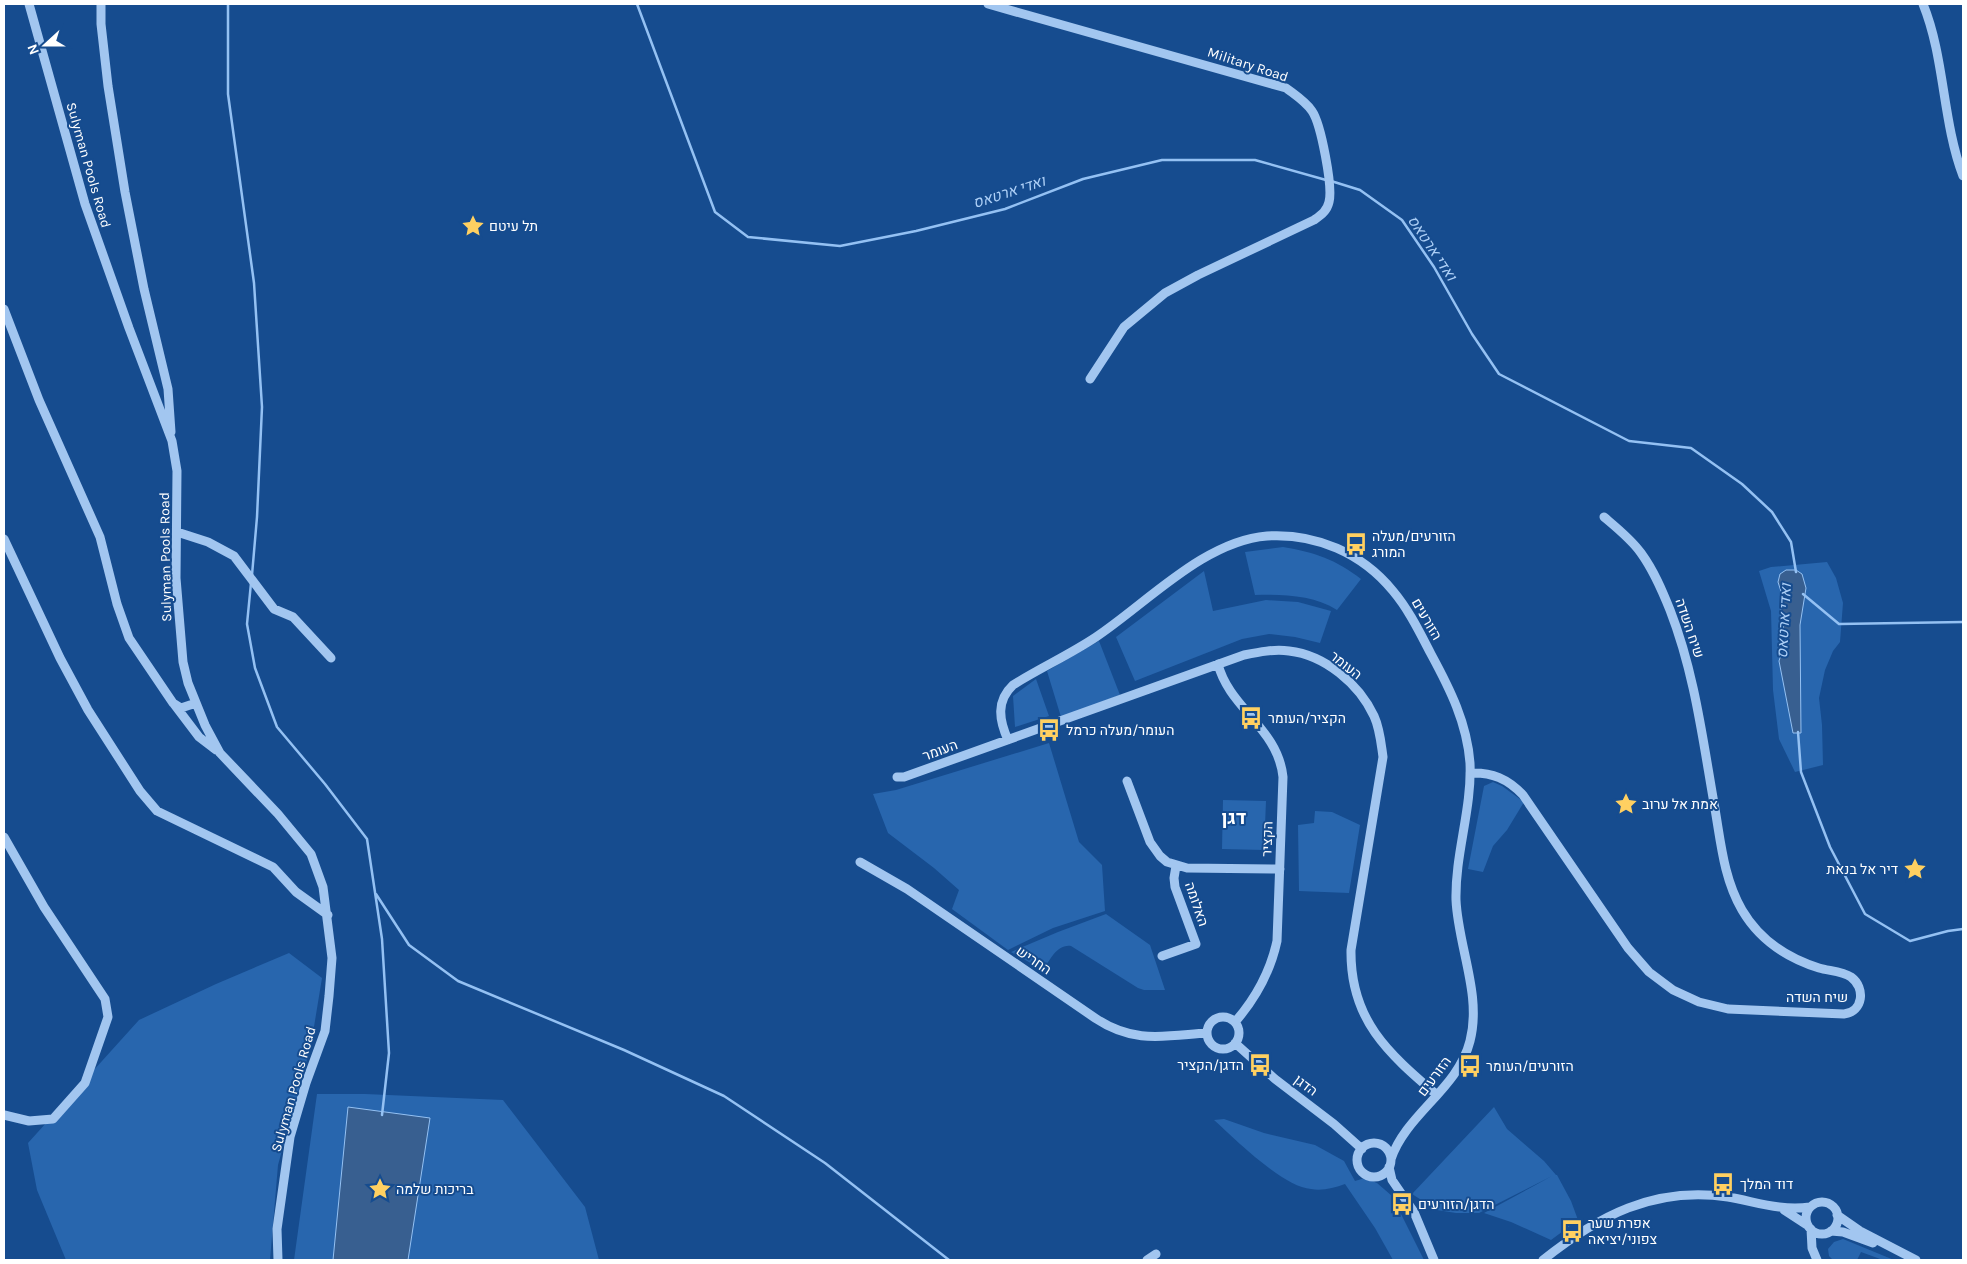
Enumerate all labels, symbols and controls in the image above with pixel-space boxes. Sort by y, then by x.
north arrow [20,20,70,70]
text: N [24,42,43,57]
street label: Military Road [1205,43,1291,86]
street label: Sulyman Pools Road [62,100,115,230]
water label: ואדי ארטאס [971,171,1049,212]
water label: ואדי ארטאס [1404,212,1461,285]
place icon: תל עיטם [460,213,486,239]
place label: תל עיטם [489,218,538,235]
street label: Sulyman Pools Road [156,492,175,622]
place label: הזורעים/מעלה המורג [1372,528,1456,561]
bus stop icon: הזורעים/מעלה המורג [1343,531,1369,557]
water label: ואדי ארטאס [1773,582,1795,659]
street label: הזורעים [1408,595,1445,643]
street label: שיח השדה [1671,596,1708,660]
street label: העומר [1326,648,1365,683]
bus stop icon: הקציר/העומר [1238,705,1264,731]
place label: הקציר/העומר [1268,710,1346,727]
bus stop icon: העומר/מעלה כרמל [1036,717,1062,743]
place label: העומר/מעלה כרמל [1066,722,1174,739]
street label: העומר [920,736,960,765]
place icon: אמת אל ערוב [1613,791,1639,817]
place label: אמת אל ערוב [1642,796,1718,813]
district label: דגן [1222,807,1247,829]
street label: הקציר [1258,821,1277,857]
place icon: דיר אל בנאת [1902,856,1928,882]
place label: דיר אל בנאת [1827,861,1898,878]
street label: האלומה [1181,880,1212,929]
street label: החריש [1013,942,1055,978]
street label: שיח השדה [1786,989,1848,1006]
street label: Sulyman Pools Road [267,1024,320,1154]
bus stop icon: הדגן/הקציר [1247,1052,1273,1078]
street label: הזורעים [1414,1053,1455,1100]
bus stop icon: הזורעים/העומר [1457,1053,1483,1079]
place label: הדגן/הקציר [1177,1057,1244,1074]
place label: הזורעים/העומר [1486,1058,1574,1075]
street label: הדגן [1291,1071,1321,1100]
bus stop icon: דוד המלך [1710,1171,1736,1197]
place icon: בריכות שלמה [367,1176,393,1202]
place label: דוד המלך [1740,1176,1793,1193]
place label: בריכות שלמה [396,1181,474,1198]
bus stop icon: הדגן/הזורעים [1389,1191,1415,1217]
place label: הדגן/הזורעים [1418,1196,1494,1213]
place label: אפרת שער צפוני/יציאה [1588,1215,1658,1248]
bus stop icon: אפרת שער צפוני/יציאה [1559,1218,1585,1244]

